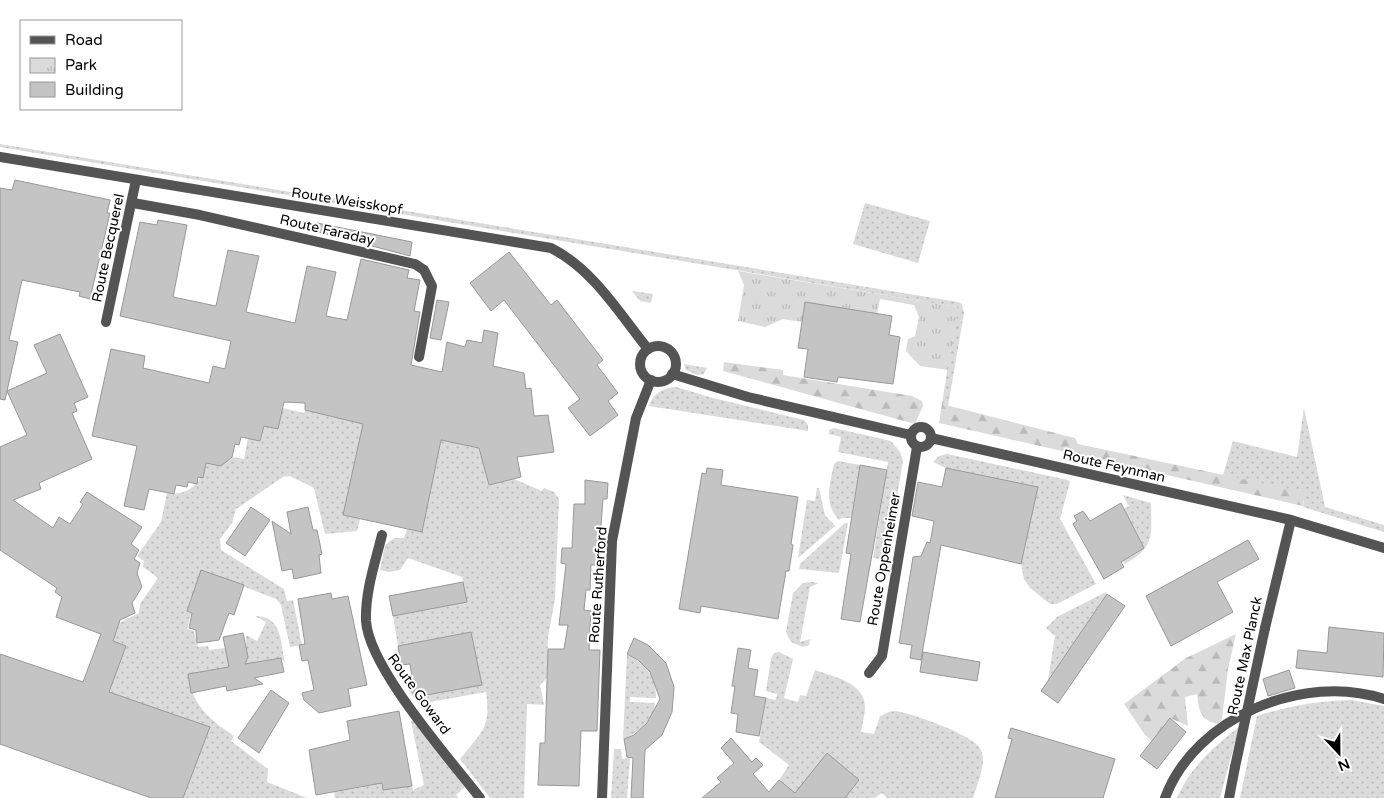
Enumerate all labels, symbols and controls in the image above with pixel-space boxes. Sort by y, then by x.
legend [20,20,182,110]
text: Road [65,31,103,49]
text: Park [65,56,97,74]
text: Building [65,81,124,99]
street label: Route Weisskopf [290,184,404,218]
street label: Route Becquerel [88,192,128,304]
street label: Route Faraday [278,211,376,249]
street label: Route Feynman [1061,446,1167,486]
street label: Route Oppenheimer [864,490,904,627]
street label: Route Rutherford [585,526,611,644]
street label: Route Max Planck [1224,595,1266,717]
street label: Route Goward [384,650,454,738]
north arrow [1314,728,1364,778]
text: N [1335,755,1352,775]

